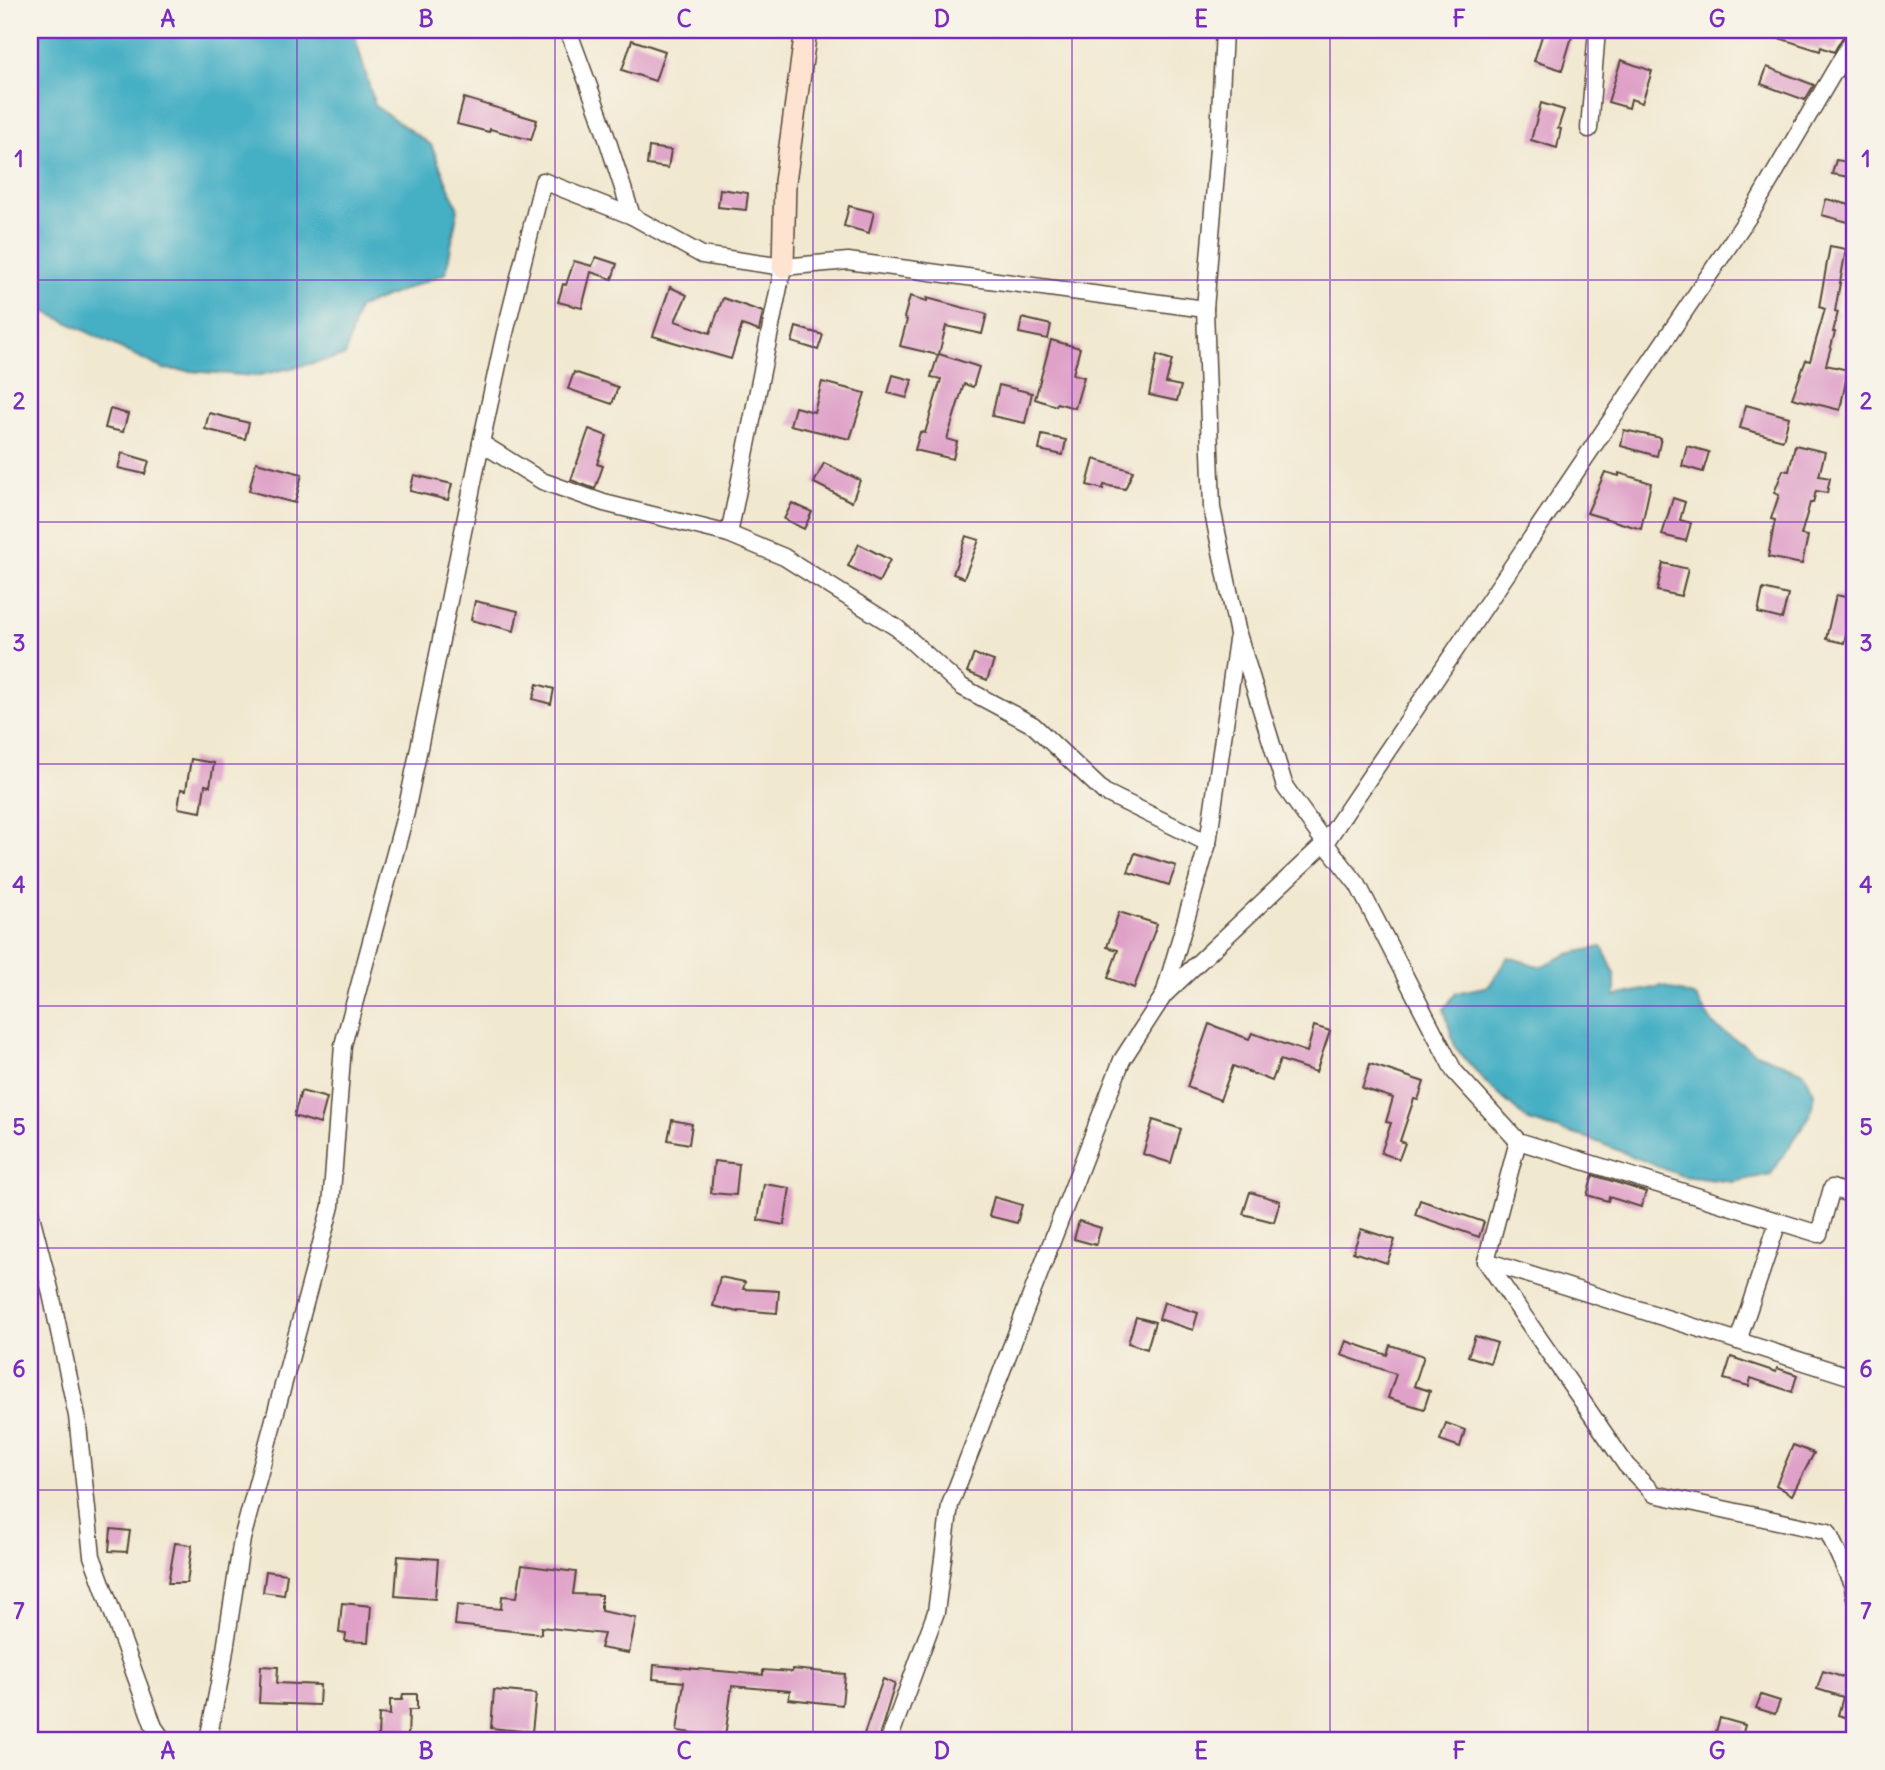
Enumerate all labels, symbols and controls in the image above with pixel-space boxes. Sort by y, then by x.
text: A [161,4,176,33]
text: B [418,4,434,33]
text: C [676,4,692,33]
text: D [934,4,950,33]
text: E [1194,4,1208,33]
text: F [1452,4,1466,33]
text: G [1709,4,1725,33]
text: 1 [14,144,24,173]
text: 1 [1861,144,1871,173]
text: 2 [13,386,26,415]
text: 2 [1860,386,1873,415]
text: 3 [12,628,26,657]
text: 3 [1859,628,1873,657]
text: 4 [12,870,26,899]
text: 4 [1859,870,1873,899]
text: 5 [12,1112,26,1141]
text: 5 [1859,1112,1873,1141]
text: 6 [12,1354,26,1383]
text: 6 [1859,1354,1873,1383]
text: 7 [13,1596,25,1625]
text: 7 [1860,1596,1872,1625]
text: A [161,1736,176,1765]
text: B [418,1736,434,1765]
text: C [676,1736,692,1765]
text: D [934,1736,950,1765]
text: E [1194,1736,1208,1765]
text: F [1452,1736,1466,1765]
text: G [1709,1736,1725,1765]

